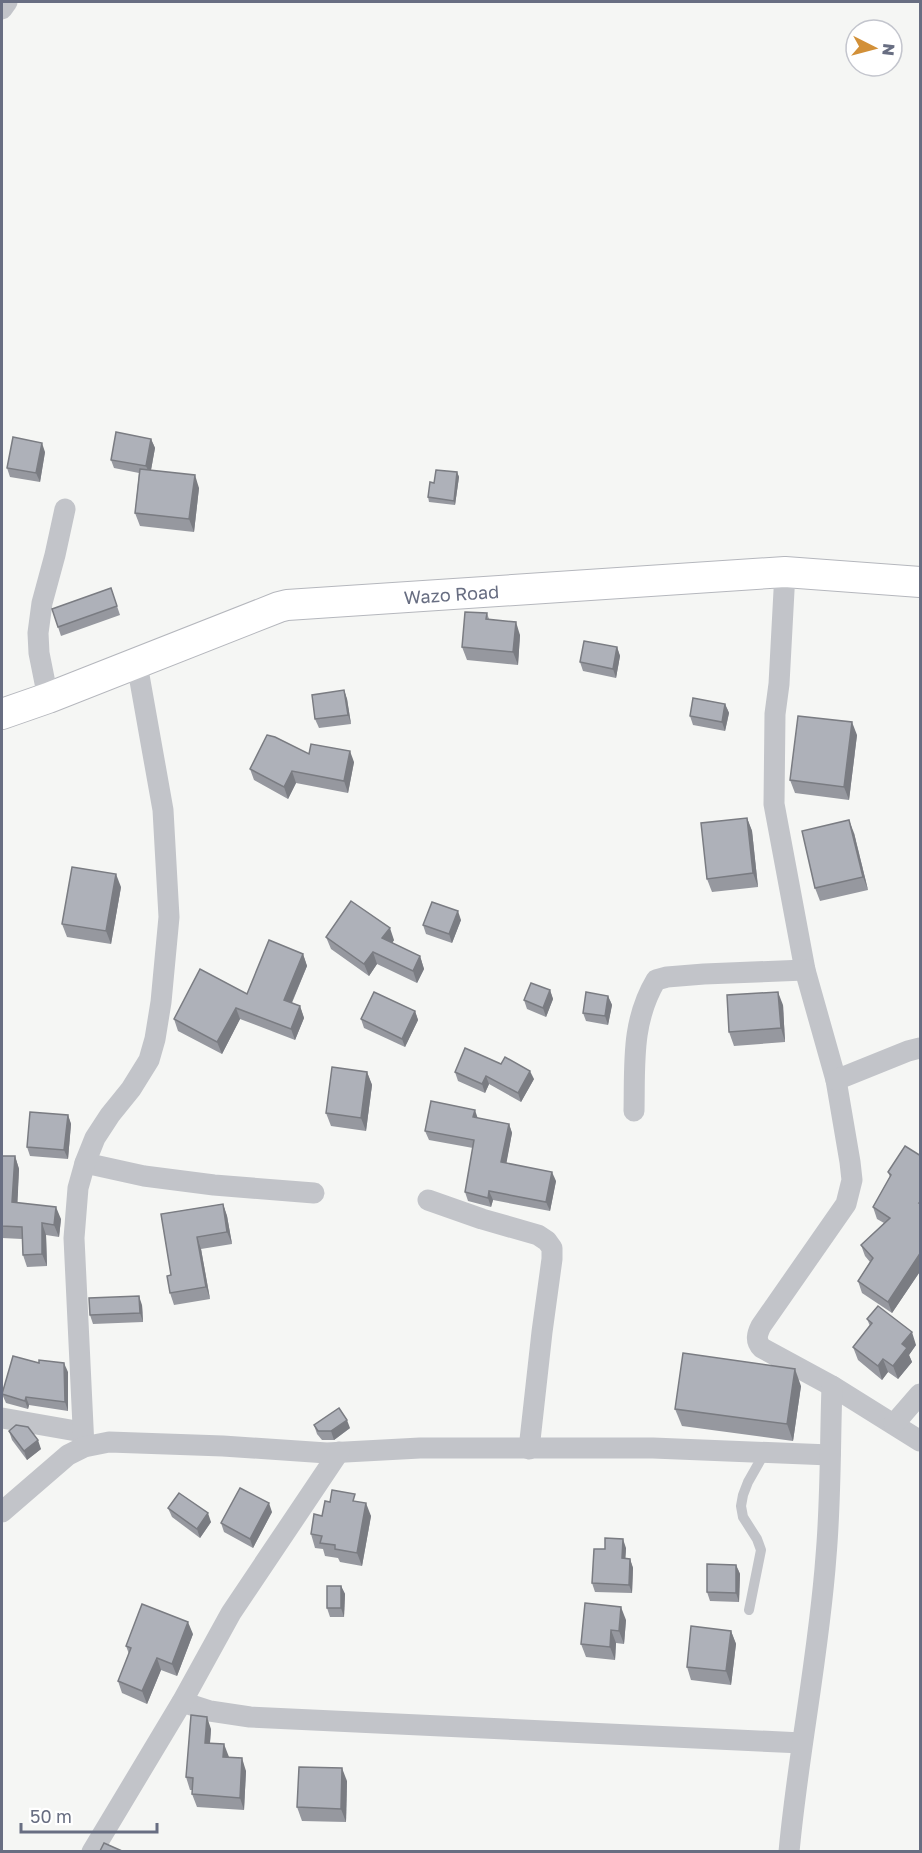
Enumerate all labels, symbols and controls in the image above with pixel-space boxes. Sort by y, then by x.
north arrow [844,18,904,78]
text: N [878,42,899,57]
street label: Wazo Road [403,580,500,608]
scale bar [21,1796,158,1834]
text: 50 m [30,1805,72,1827]

